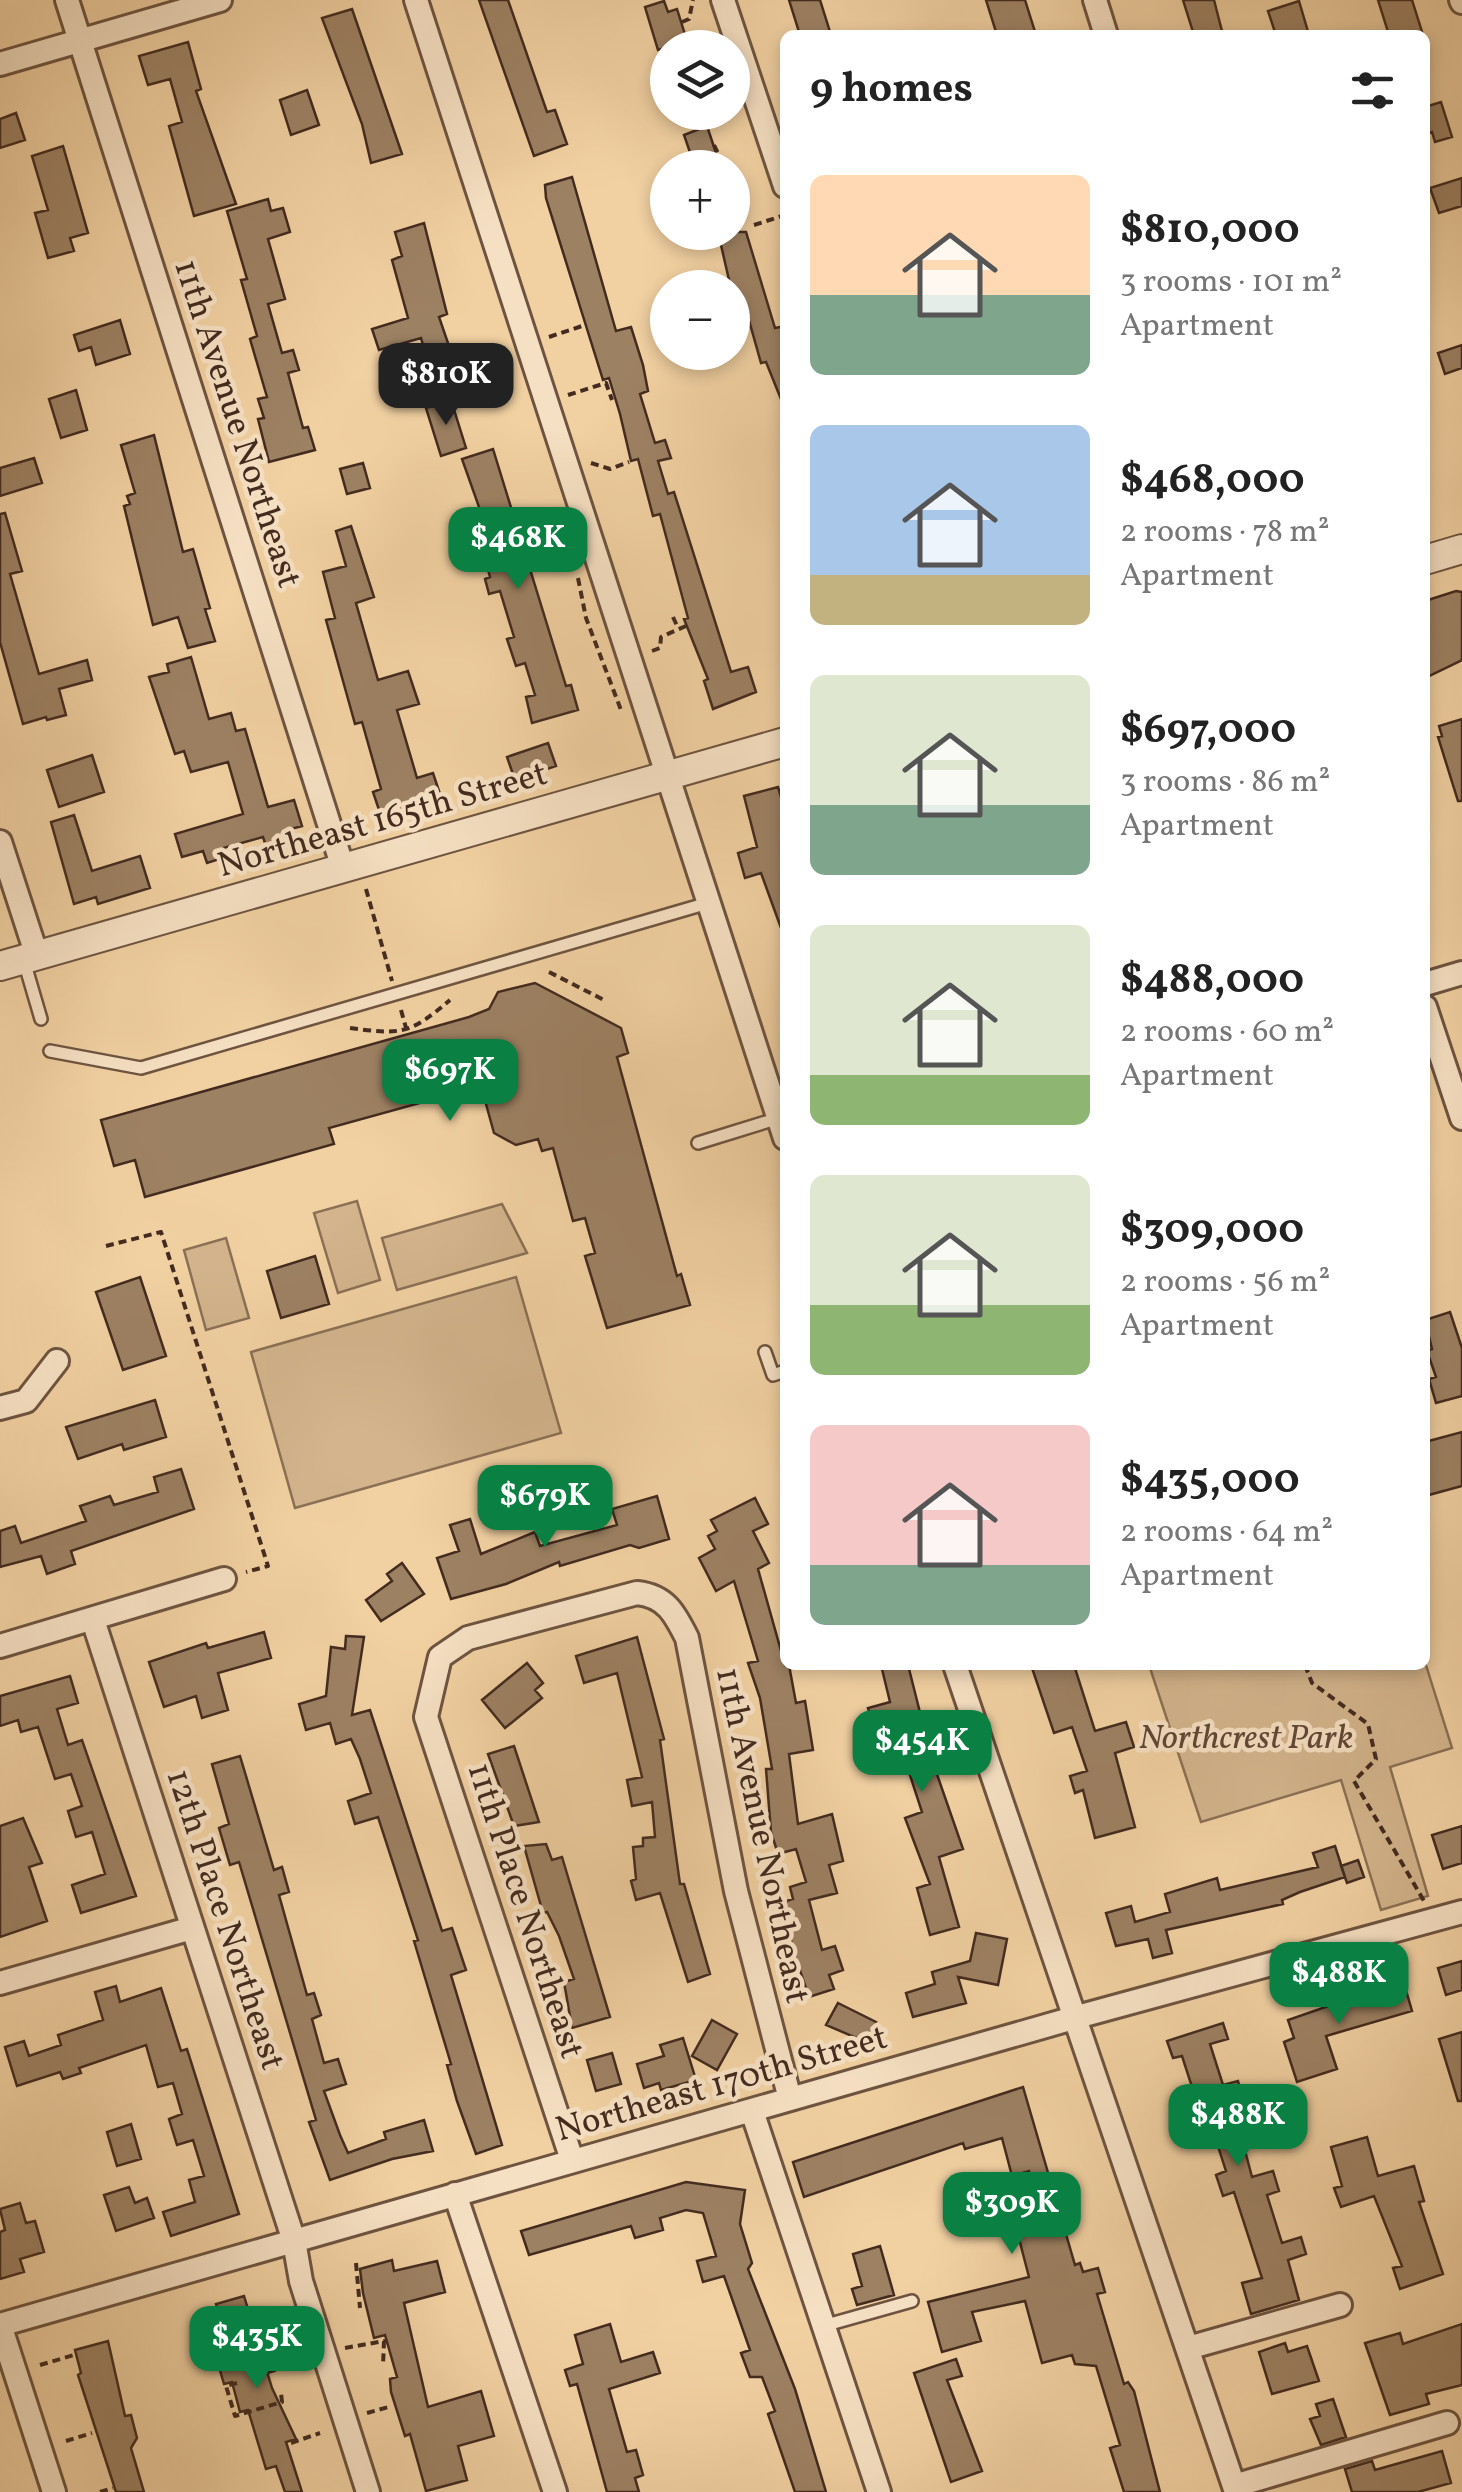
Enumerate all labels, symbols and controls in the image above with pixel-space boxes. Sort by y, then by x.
map controls [650,30,750,370]
button: layers [650,30,750,130]
text: 9 homes [810,61,973,120]
icon: filters [1345,63,1400,118]
button: + [650,150,750,250]
text: $810,000 [1120,202,1300,261]
icon: home [890,215,1010,335]
street label: 11th Avenue Northeast [160,254,312,594]
text: 3 rooms · 101 m² [1120,261,1342,305]
button: − [650,270,750,370]
text: Apartment [1120,305,1274,349]
pin: $810K [376,343,516,428]
text: $810K [400,353,492,397]
text: $468,000 [1120,452,1305,511]
icon: home [890,465,1010,585]
pin: $468K [448,507,588,592]
text: 2 rooms · 78 m² [1120,511,1330,555]
text: $468K [470,517,566,561]
text: Apartment [1120,555,1274,599]
text: $697,000 [1120,702,1296,761]
icon: home [890,715,1010,835]
street label: Northeast 165th Street [212,751,553,891]
text: 3 rooms · 86 m² [1120,761,1330,805]
text: Apartment [1120,805,1274,849]
text: $488,000 [1120,952,1304,1011]
icon: home [890,965,1010,1085]
text: 2 rooms · 60 m² [1120,1011,1334,1055]
pin: $697K [380,1039,520,1124]
text: $697K [404,1049,496,1093]
text: Apartment [1120,1055,1274,1099]
text: $309,000 [1120,1202,1304,1261]
icon: home [890,1215,1010,1335]
text: 2 rooms · 56 m² [1120,1261,1330,1305]
text: Apartment [1120,1305,1274,1349]
text: $435,000 [1120,1452,1300,1511]
pin: $679K [475,1465,615,1550]
icon: home [890,1465,1010,1585]
text: $679K [500,1475,590,1519]
text: 2 rooms · 64 m² [1120,1511,1333,1555]
text: Apartment [1120,1555,1274,1599]
street label: 11th Avenue Northeast [702,1663,820,2008]
pin: $454K [852,1710,992,1795]
park label: Northcrest Park [1139,1715,1353,1763]
text: $454K [875,1720,969,1764]
street label: 11th Place Northeast [454,1757,595,2065]
street label: 12th Place Northeast [153,1763,295,2077]
pin: $488K [1269,1942,1409,2027]
text: $488K [1292,1952,1387,1996]
street label: Northeast 170th Street [550,2015,893,2155]
pin: $488K [1168,2084,1308,2169]
text: $488K [1191,2094,1286,2138]
pin: $309K [942,2172,1082,2257]
text: $309K [965,2182,1059,2226]
pin: $435K [187,2306,327,2391]
text: $435K [211,2316,303,2360]

